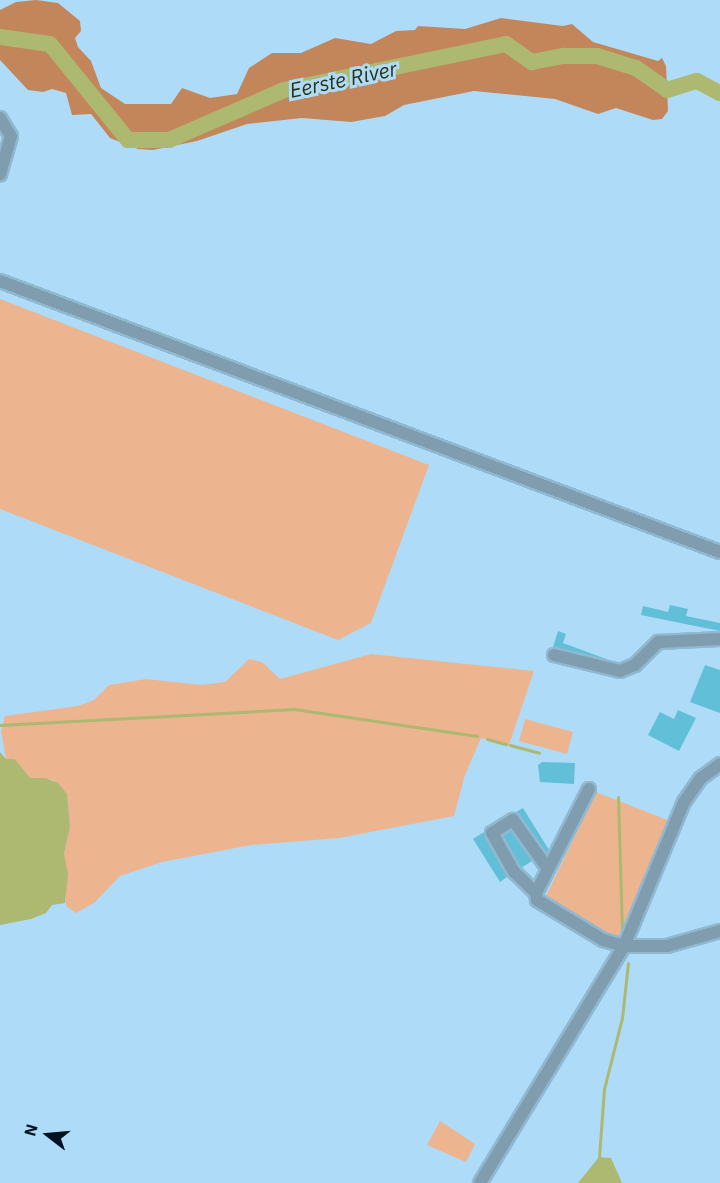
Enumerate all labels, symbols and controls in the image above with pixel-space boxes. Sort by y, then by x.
water label: Eerste River [287,55,399,103]
north arrow [18,1105,78,1165]
text: N [19,1122,42,1138]

